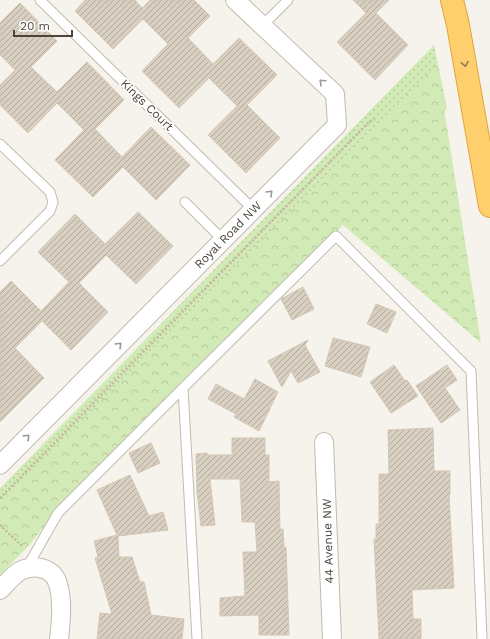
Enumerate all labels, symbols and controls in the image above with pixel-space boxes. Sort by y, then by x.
scale bar [14,12,72,38]
text: 20 m [20,19,50,33]
one-way arrow [460,61,469,67]
street label: Kings Court [118,76,176,134]
one-way arrow [319,80,327,87]
one-way arrow [265,190,273,198]
street label: Royal Road NW [192,198,265,271]
one-way arrow [114,342,122,350]
one-way arrow [23,434,30,442]
street label: 44 Avenue NW [320,498,336,584]

